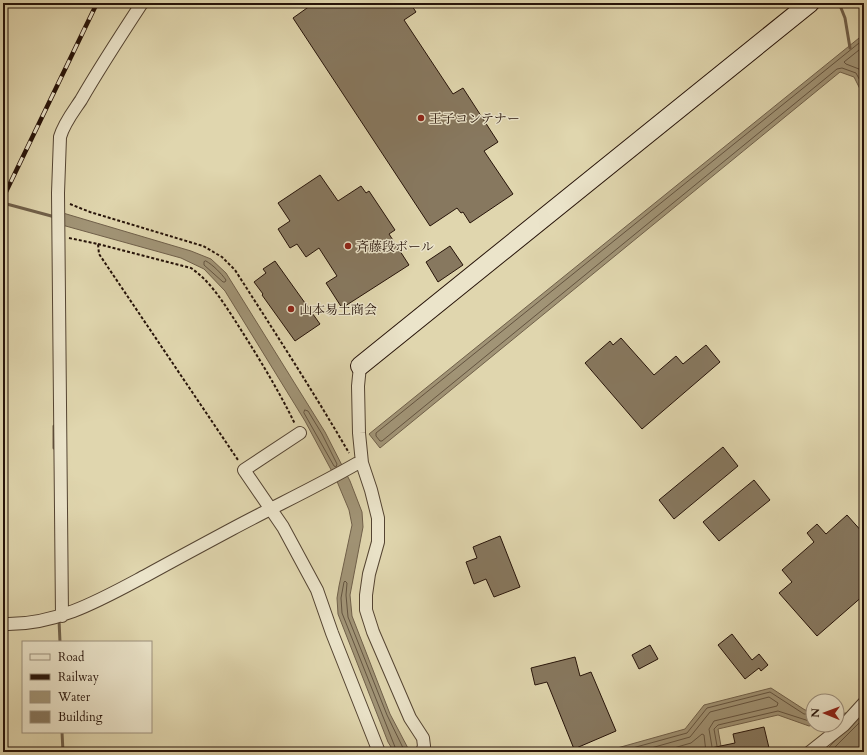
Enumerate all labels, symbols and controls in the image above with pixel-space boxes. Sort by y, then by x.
place label: 王子コンテナー [429,110,520,128]
marker: 王子コンテナー [416,113,426,123]
place label: 斉藤段ボール [356,238,434,256]
marker: 斉藤段ボール [343,241,353,251]
place label: 山本易土商会 [299,301,377,319]
marker: 山本易土商会 [286,304,296,314]
legend [22,641,152,733]
text: Road [58,649,85,665]
text: Railway [58,669,100,685]
text: Water [57,689,91,705]
north arrow [805,693,845,733]
text: N [808,707,823,718]
text: Building [58,709,103,725]

